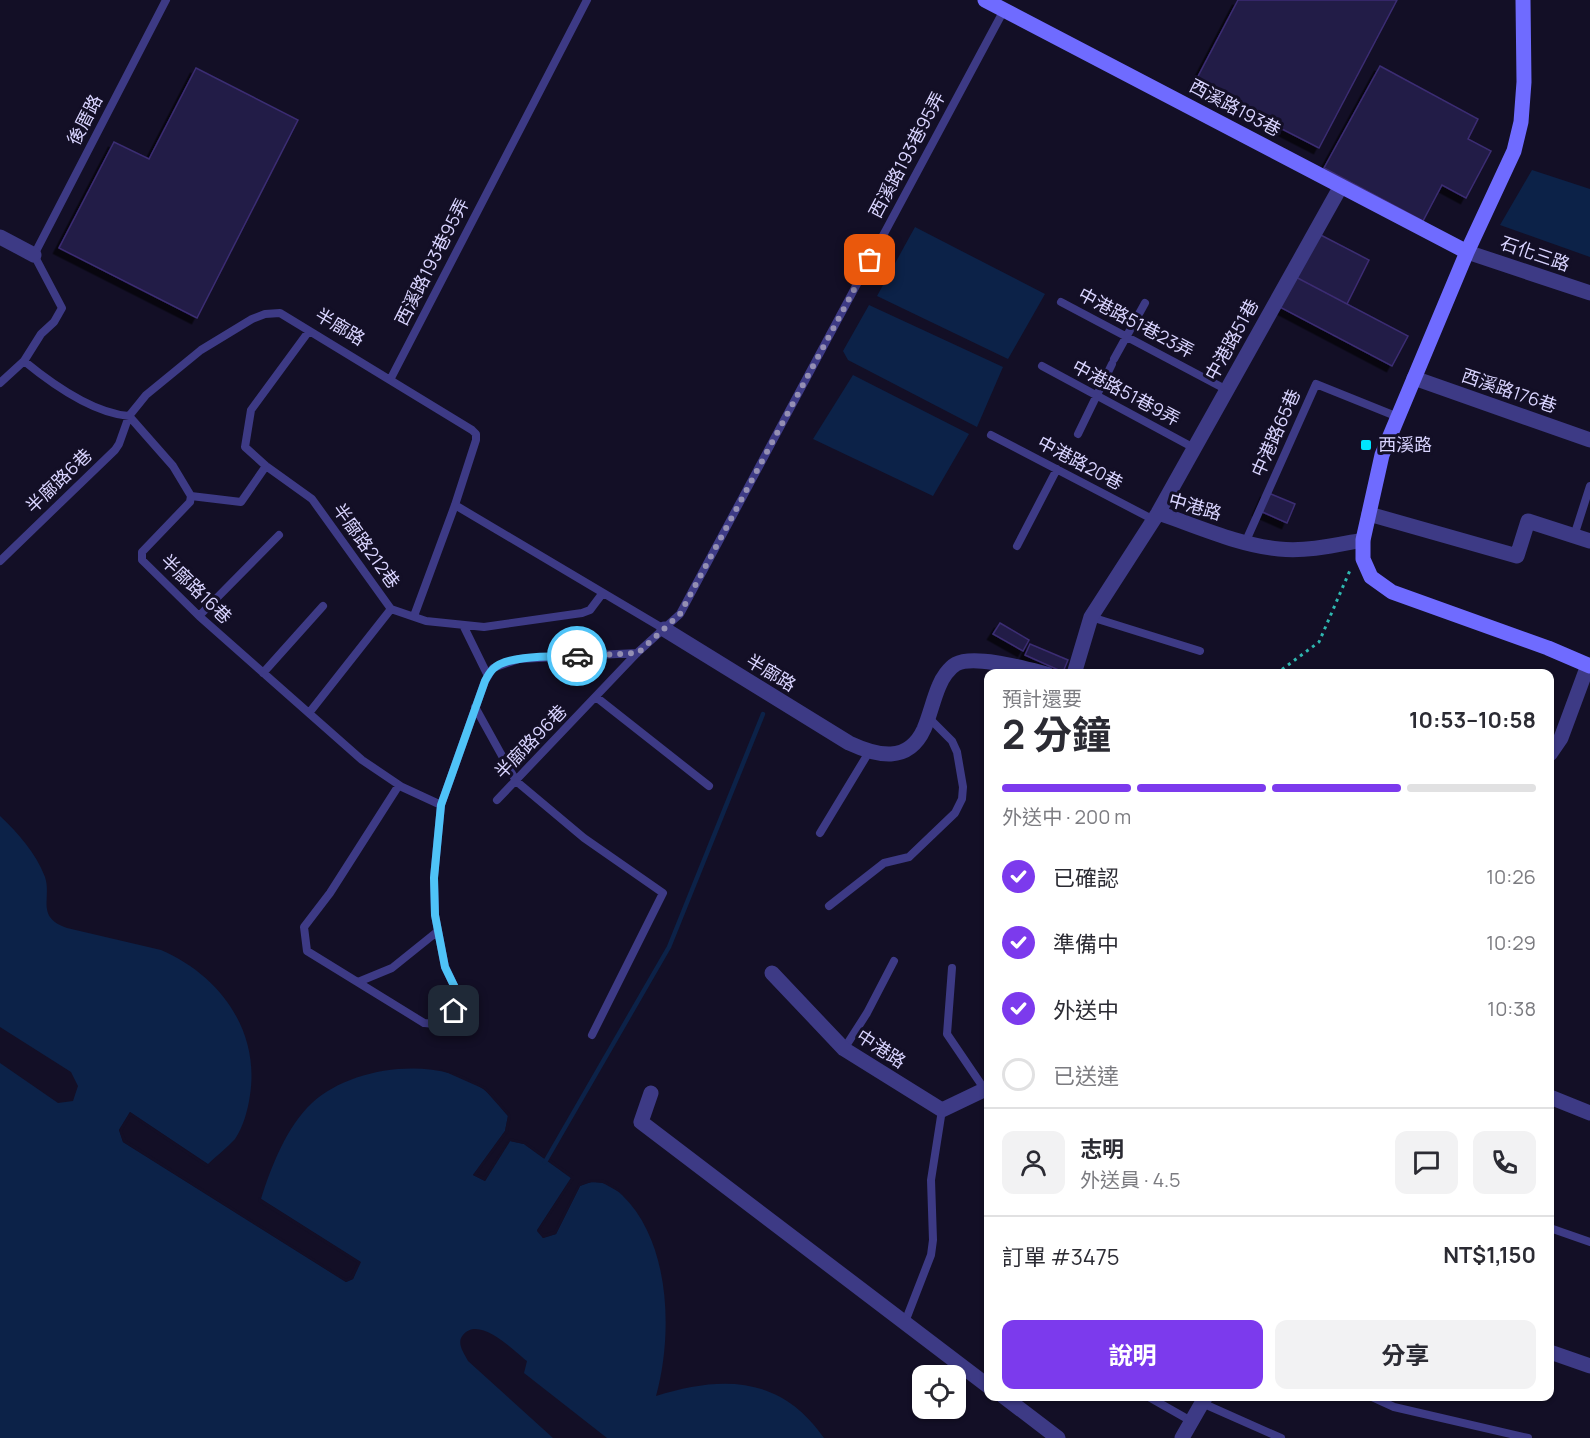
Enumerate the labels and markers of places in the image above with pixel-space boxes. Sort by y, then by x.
pin [844,234,895,285]
place label: 西溪路 [1378,432,1432,456]
marker: 西溪路 [1359,438,1373,452]
pin [428,985,479,1036]

